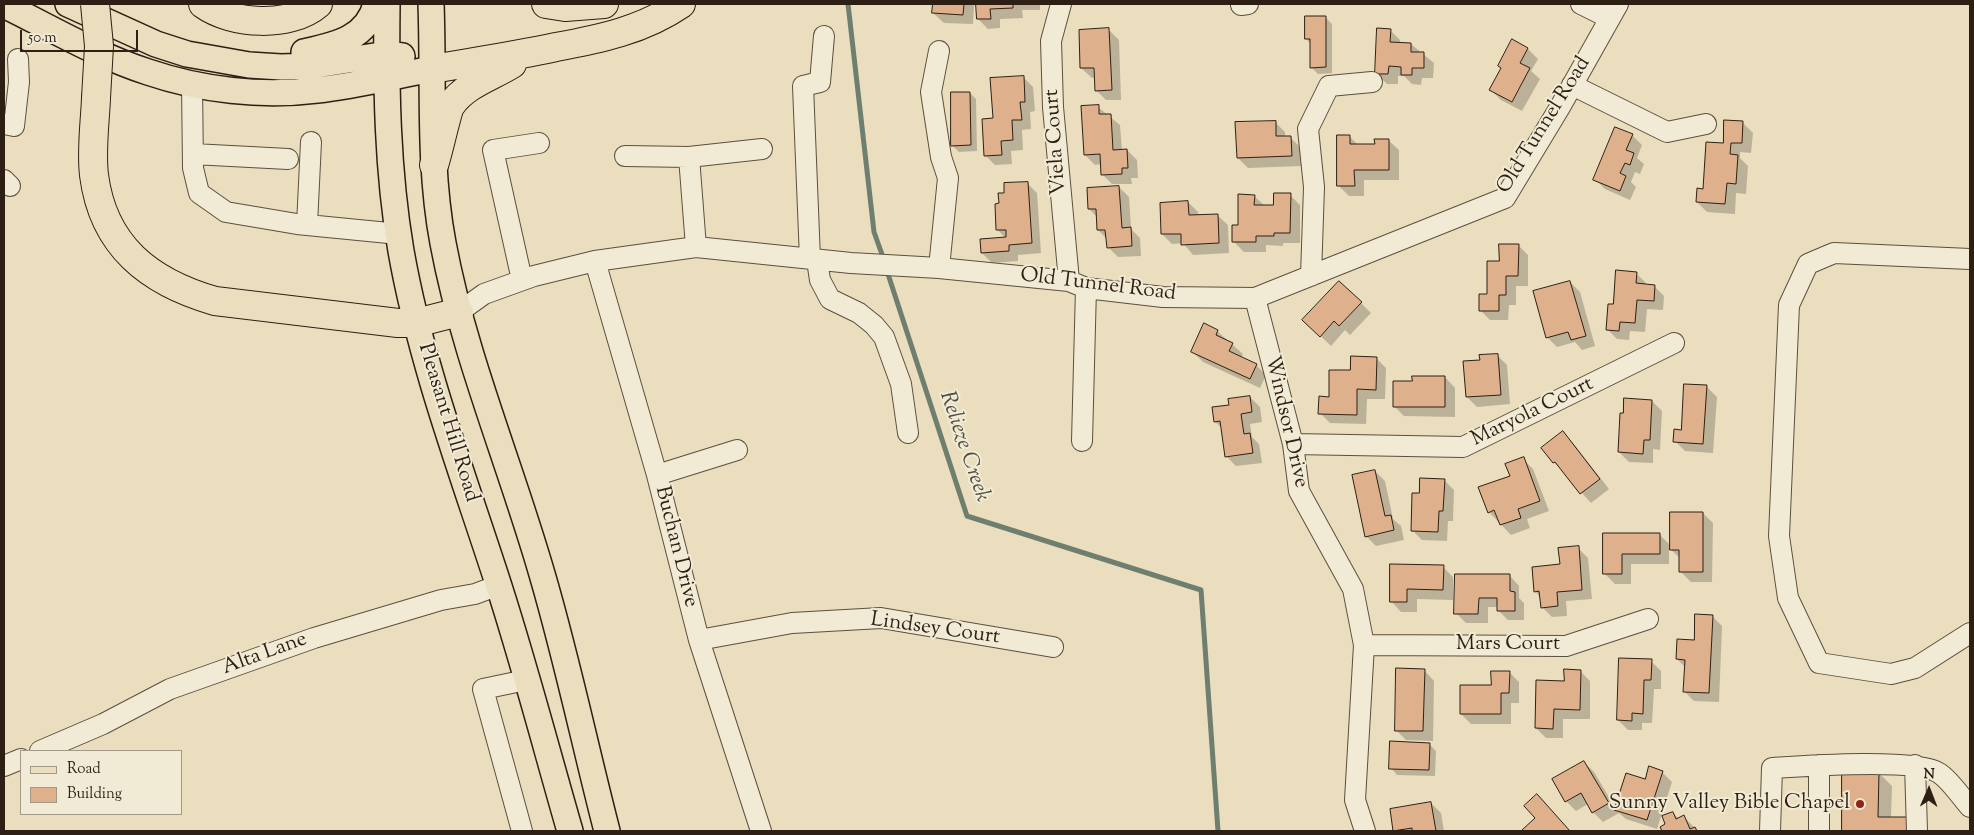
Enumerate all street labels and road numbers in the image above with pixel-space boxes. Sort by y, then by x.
street label: Old Tunnel Road [1493,53,1597,199]
street label: Viela Court [1041,88,1073,196]
street label: Old Tunnel Road [1019,264,1177,308]
street label: Pleasant Hill Road [411,341,483,505]
street label: Windsor Drive [1258,354,1312,490]
street label: Maryola Court [1468,373,1598,453]
street label: Buchan Drive [648,484,702,610]
street label: Lindsey Court [869,608,1001,652]
street label: Alta Lane [219,628,311,682]
street label: Mars Court [1456,632,1560,658]

